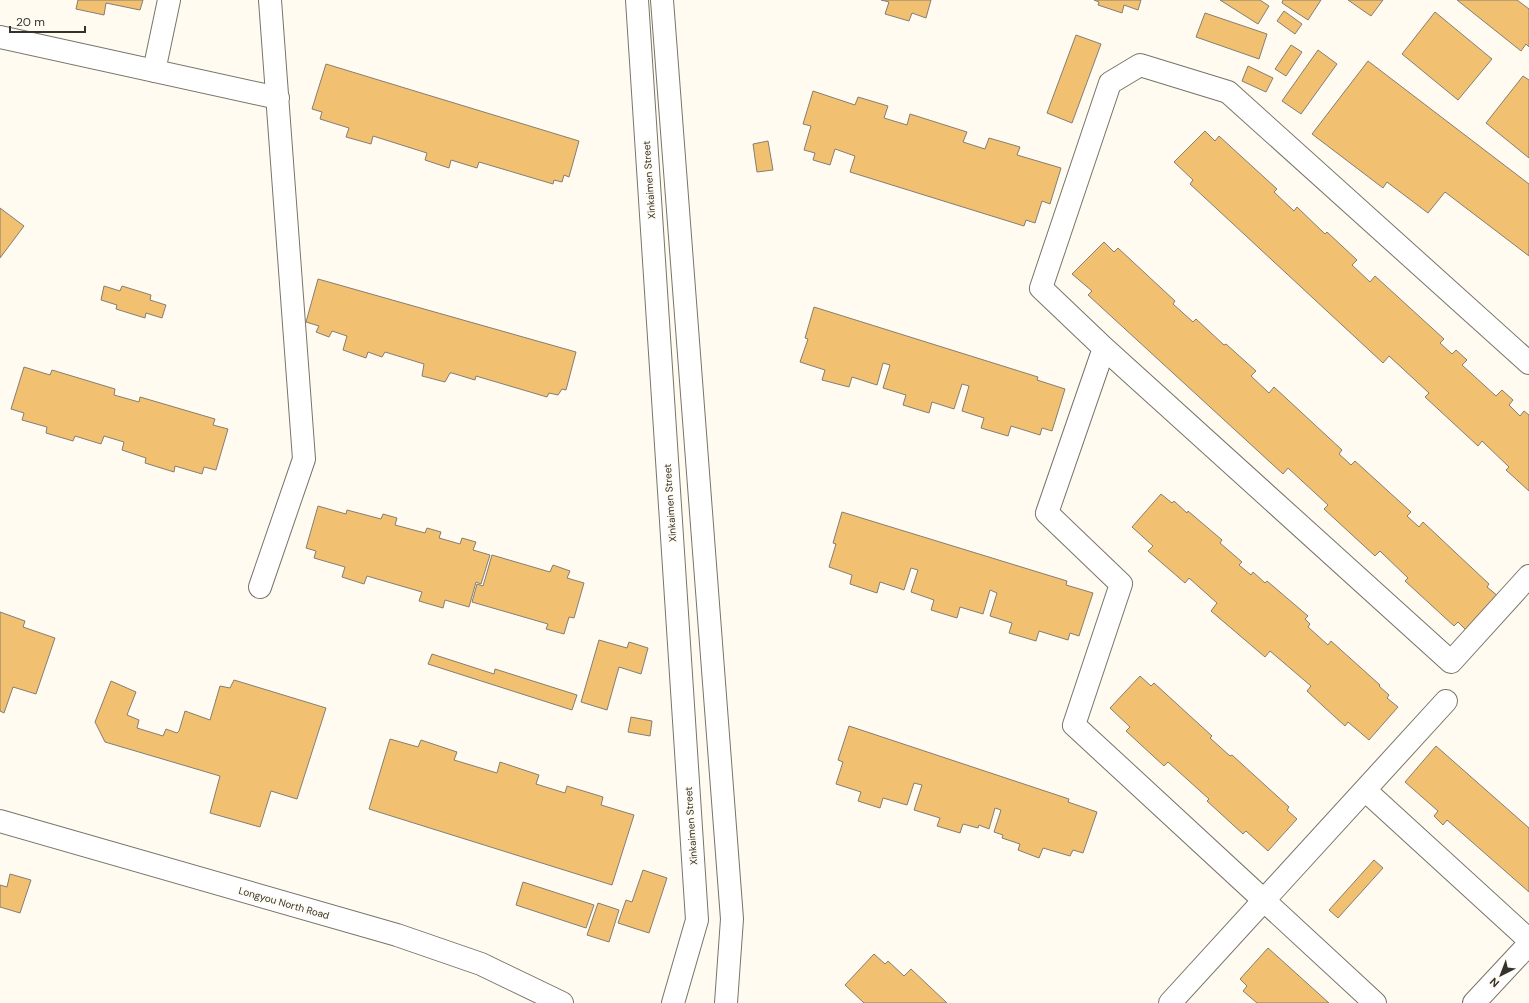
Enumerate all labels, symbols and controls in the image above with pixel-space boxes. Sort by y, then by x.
scale bar [10,8,85,34]
text: 20 m [16,14,45,30]
street label: Xinkaimen Street [640,140,658,220]
street label: Xinkaimen Street [661,463,679,543]
street label: Xinkaimen Street [682,786,700,866]
street label: Longyou North Road [237,884,331,922]
north arrow [1481,955,1521,995]
text: N [1487,975,1502,990]

